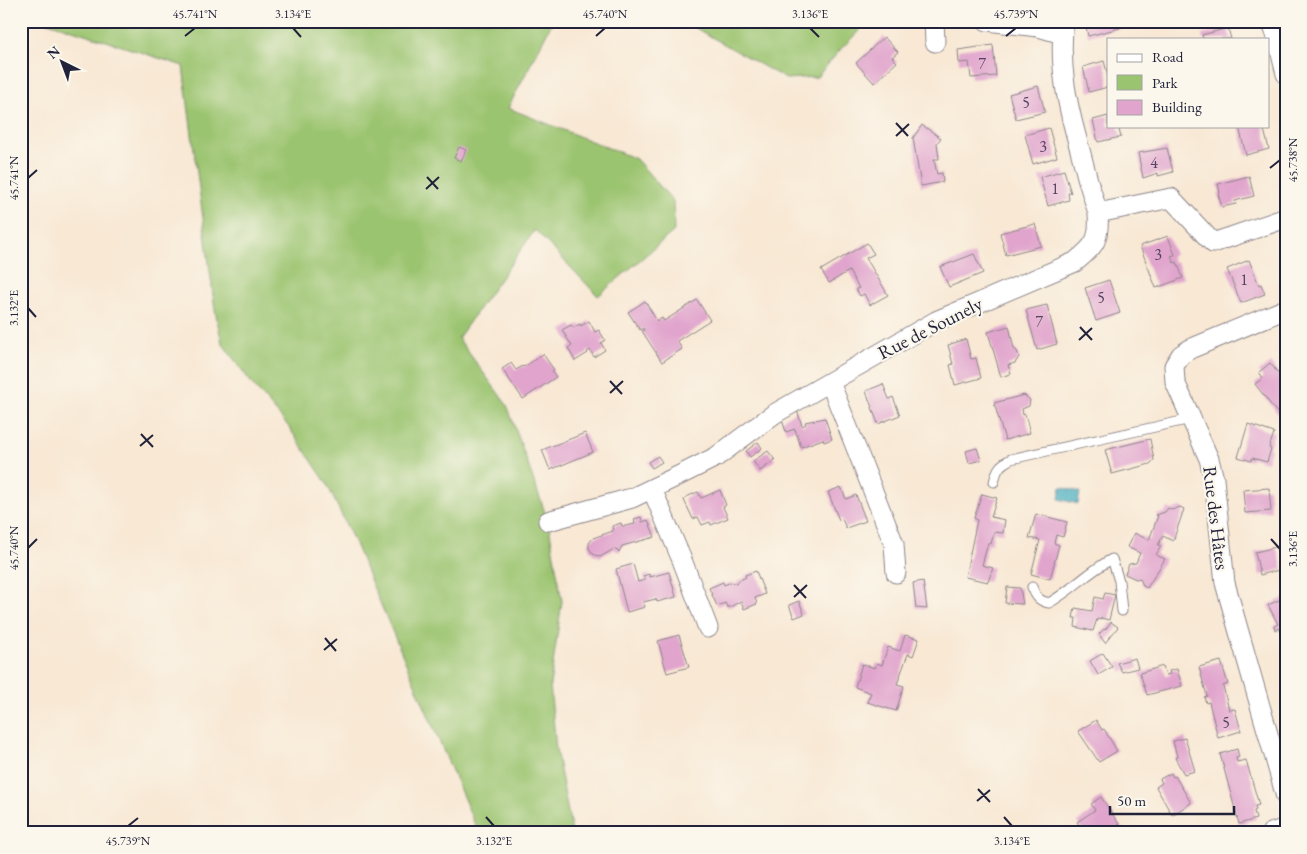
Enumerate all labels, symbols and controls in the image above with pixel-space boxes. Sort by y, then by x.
text: 45.741°N [173,6,218,22]
text: 3.134°E [275,6,311,22]
text: 45.740°N [583,6,628,22]
text: 3.136°E [792,6,828,22]
text: 45.739°N [994,6,1039,22]
north arrow [38,38,88,88]
legend [1107,38,1270,128]
text: N [43,41,64,63]
text: Road [1152,47,1184,66]
house number: 7 [978,53,986,74]
text: Park [1152,73,1179,92]
house number: 5 [1022,92,1030,113]
text: Building [1152,97,1202,116]
house number: 3 [1039,136,1047,157]
text: 45.738°N [1285,137,1301,182]
house number: 4 [1150,152,1158,173]
text: 45.741°N [6,155,22,200]
house number: 1 [1051,178,1059,199]
house number: 3 [1154,244,1162,265]
house number: 1 [1240,269,1248,290]
house number: 5 [1097,287,1105,308]
text: 3.132°E [6,290,22,326]
street label: Rue de Sounely [873,291,987,365]
house number: 7 [1035,311,1043,332]
street label: Rue des Hâtes [1197,465,1235,571]
text: 45.740°N [6,525,22,570]
text: 3.136°E [1285,531,1301,567]
house number: 5 [1222,712,1230,733]
scale bar [1110,784,1233,816]
text: 50 m [1117,791,1146,810]
text: 45.739°N [106,833,151,849]
text: 3.132°E [476,833,512,849]
text: 3.134°E [994,833,1030,849]

